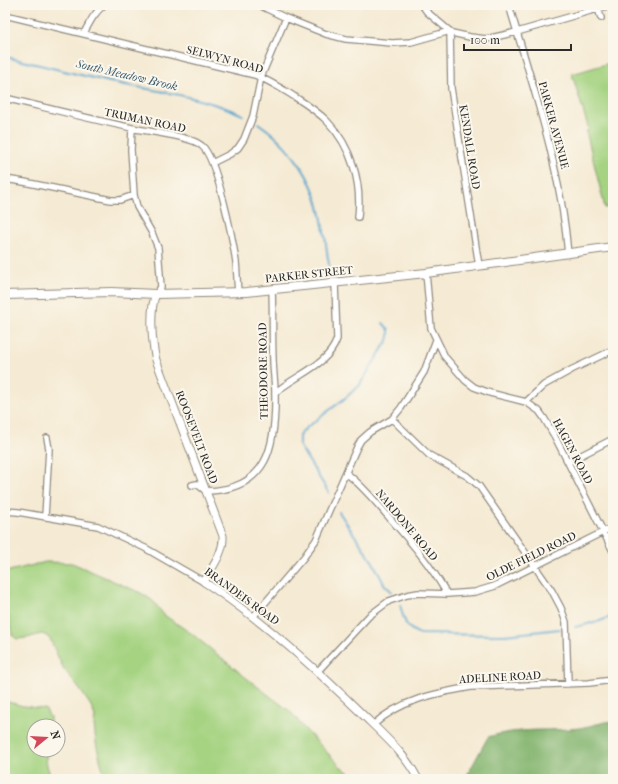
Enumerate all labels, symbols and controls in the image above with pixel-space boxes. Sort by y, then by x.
scale bar [464,26,571,52]
text: 100 m [470,33,500,47]
street label: SELWYN ROAD [185,43,265,76]
water label: South Meadow Brook [74,56,179,94]
street label: PARKER AVENUE [536,80,572,171]
street label: KENDALL ROAD [456,104,483,190]
street label: TRUMAN ROAD [103,105,187,135]
street label: PARKER STREET [264,263,354,286]
street label: THEODORE ROAD [256,322,271,420]
street label: ROOSEVELT ROAD [173,389,220,486]
street label: HAGEN ROAD [550,416,595,486]
street label: NARDONE ROAD [373,487,440,564]
street label: OLDE FIELD ROAD [484,529,578,584]
street label: BRANDEIS ROAD [202,565,282,628]
street label: ADELINE ROAD [458,669,541,686]
north arrow [26,718,66,758]
text: N [48,729,63,742]

